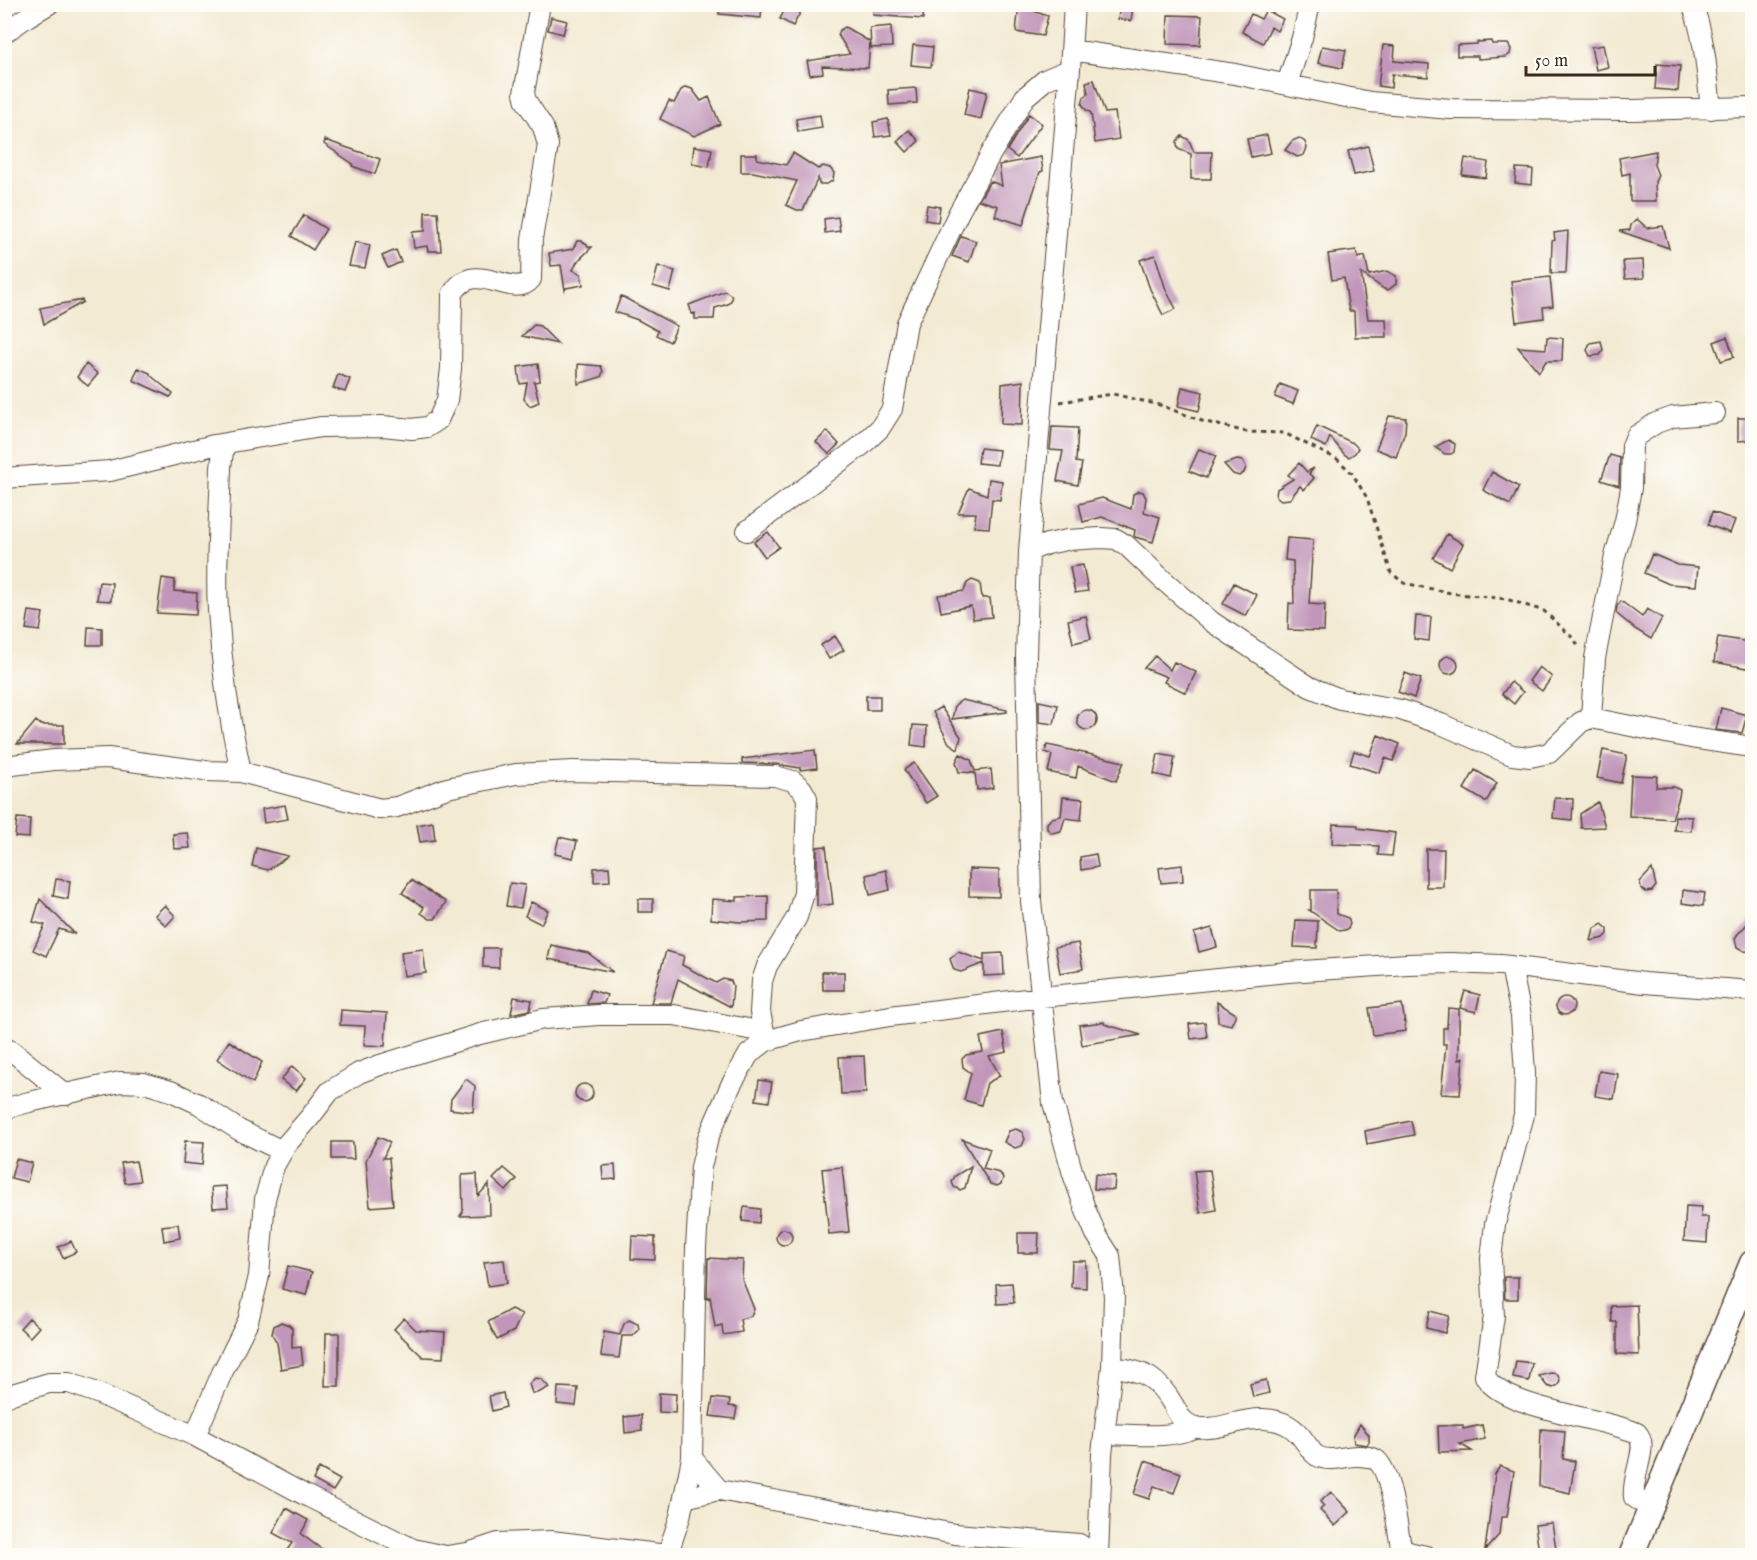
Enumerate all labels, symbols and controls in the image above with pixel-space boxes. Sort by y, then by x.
scale bar [1526,39,1655,77]
text: 50 m [1535,50,1568,73]

